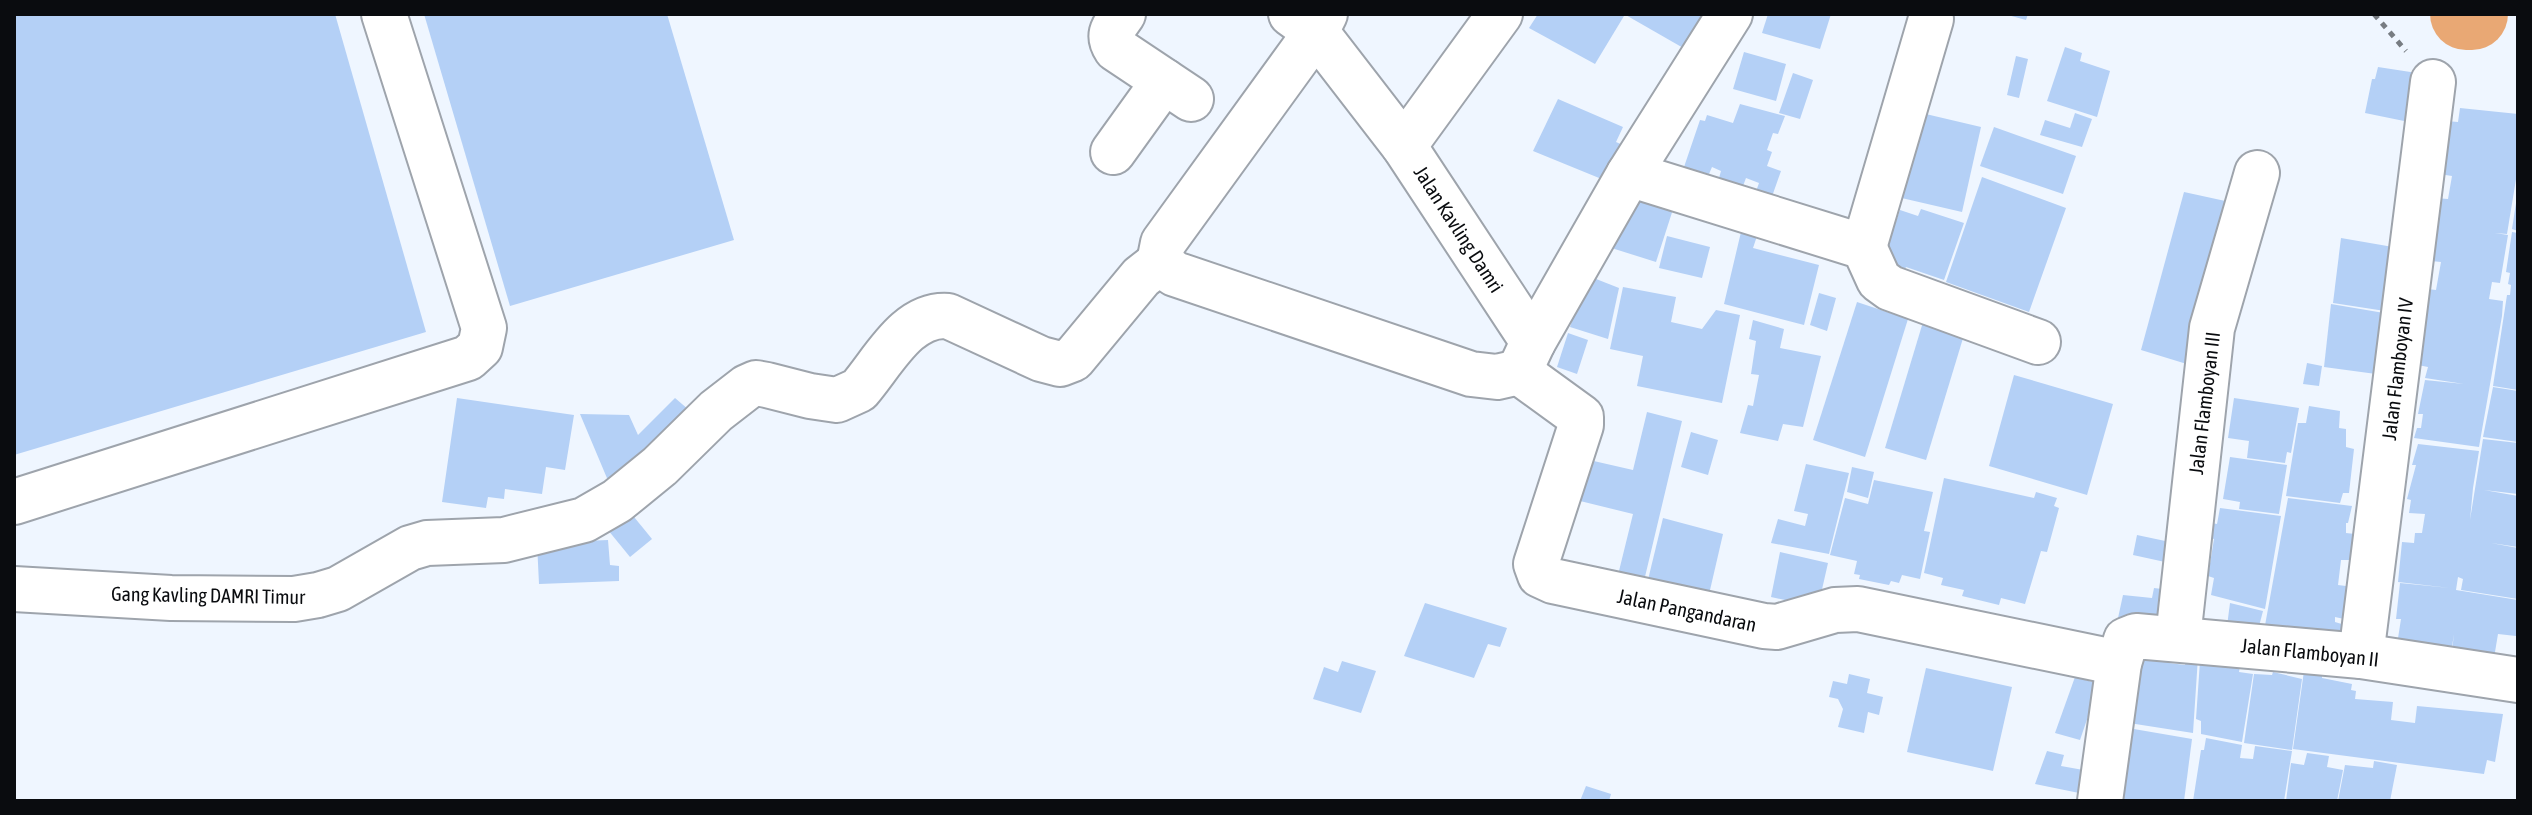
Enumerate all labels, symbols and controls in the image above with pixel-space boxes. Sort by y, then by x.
street label: Jalan Kavling Damri [1410,162,1508,296]
street label: Jalan Flamboyan IV [2377,296,2417,441]
street label: Jalan Flamboyan III [2184,330,2224,476]
street label: Gang Kavling DAMRI Timur [111,582,306,608]
street label: Jalan Pangandaran [1615,584,1759,636]
street label: Jalan Flamboyan II [2240,633,2380,671]

